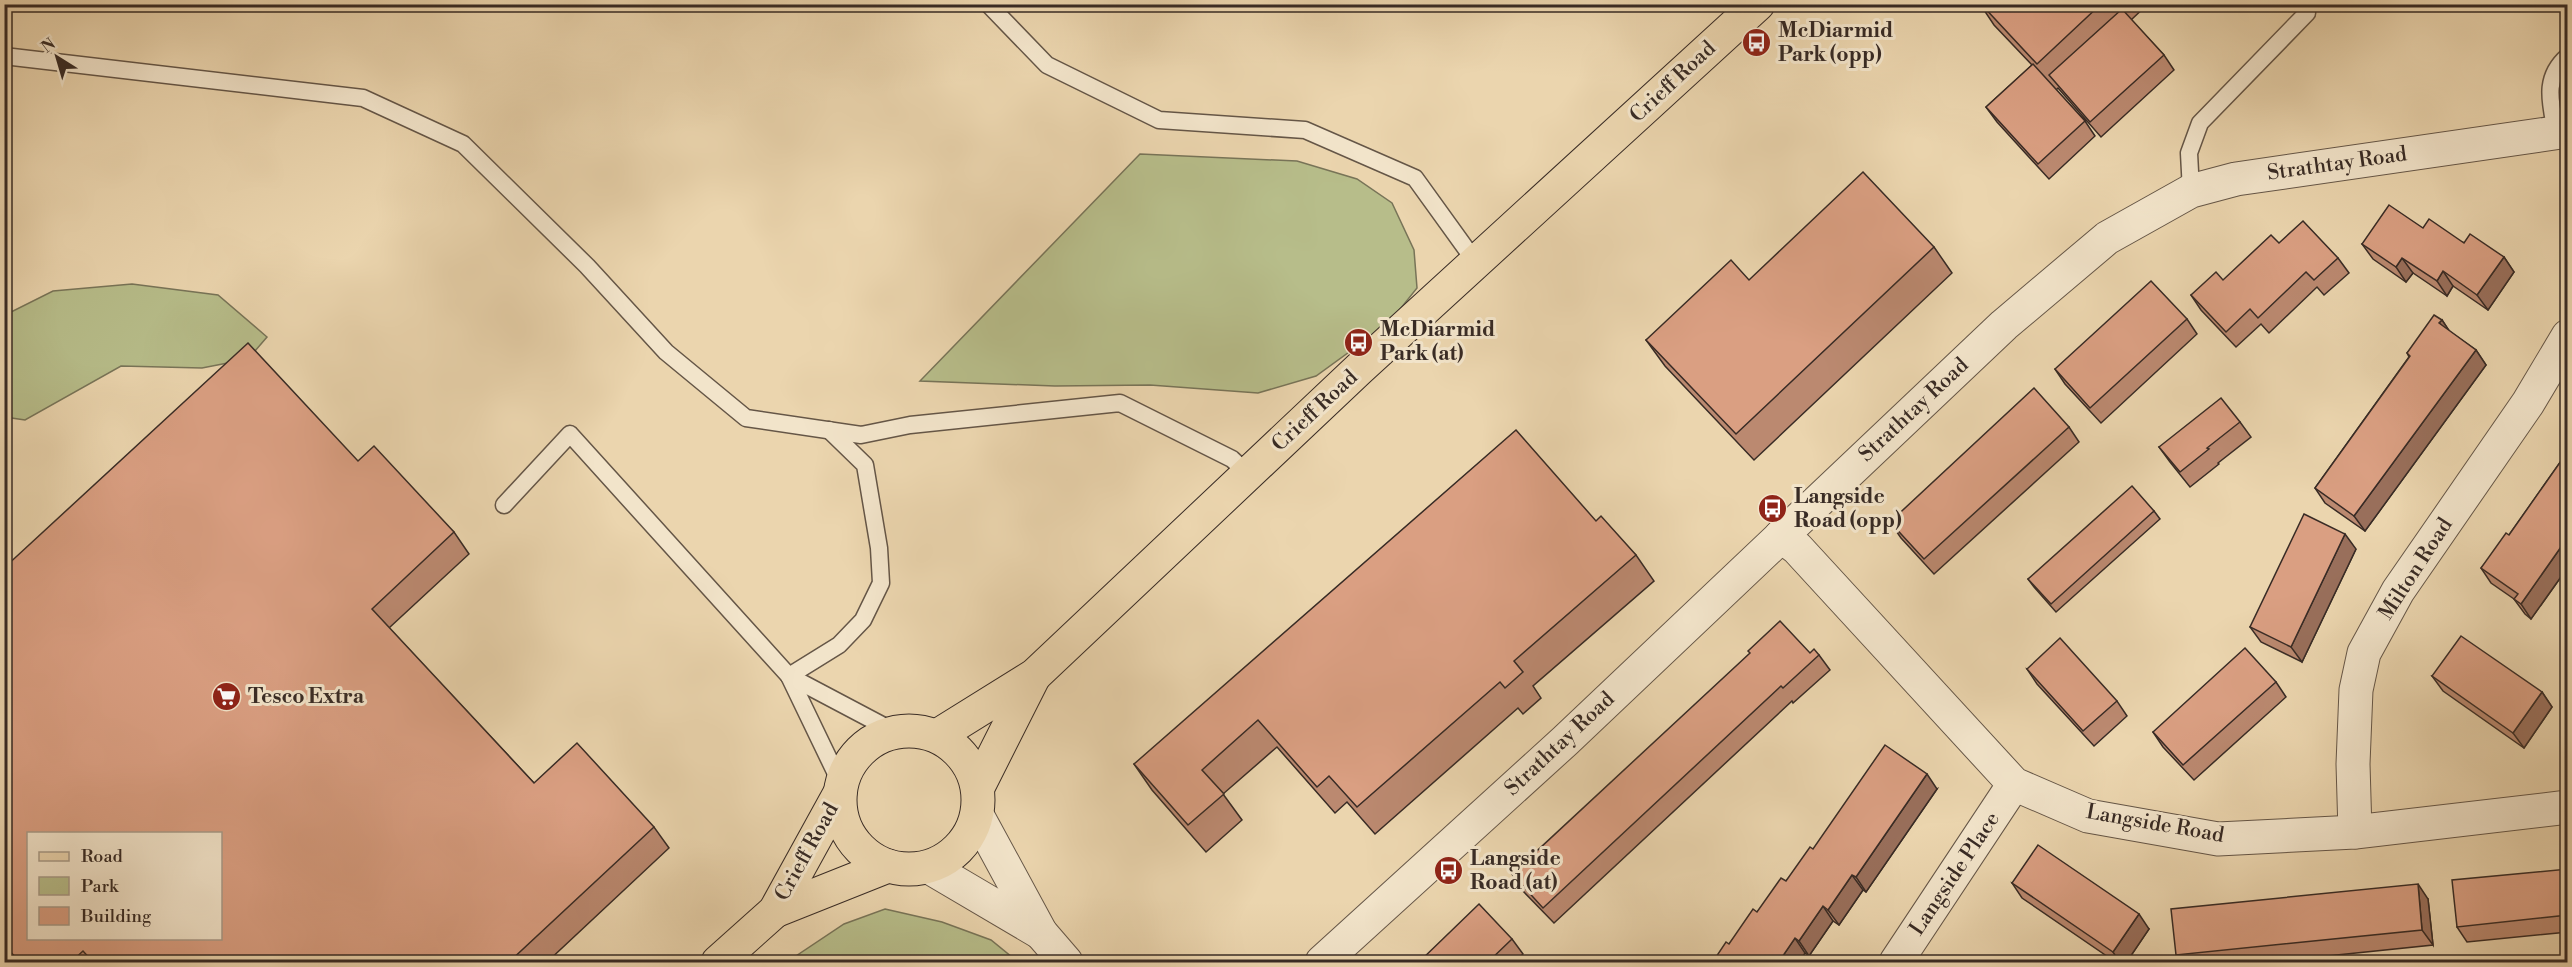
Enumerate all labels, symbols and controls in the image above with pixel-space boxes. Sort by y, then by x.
place label: McDiarmid Park (opp) [1778,18,1893,68]
north arrow [27,27,87,87]
bus stop icon: McDiarmid Park (opp) [1741,27,1773,59]
text: N [38,34,60,58]
street label: Crieff Road [1625,36,1721,128]
street label: Strathtay Road [2265,141,2409,187]
place label: McDiarmid Park (at) [1380,317,1495,367]
bus stop icon: McDiarmid Park (at) [1343,326,1375,358]
street label: Strathtay Road [1854,352,1974,468]
street label: Crieff Road [1267,365,1363,457]
place label: Langside Road (opp) [1794,484,1902,534]
bus stop icon: Langside Road (opp) [1757,493,1789,525]
street label: Milton Road [2373,513,2459,625]
supermarket icon: Tesco Extra [211,681,243,713]
place label: Tesco Extra [248,684,365,710]
street label: Strathtay Road [1500,686,1620,802]
street label: Crieff Road [769,798,845,906]
street label: Langside Road [2084,799,2226,849]
street label: Langside Place [1904,807,2006,941]
legend [27,832,222,940]
text: Road [81,845,124,868]
place label: Langside Road (at) [1470,846,1561,896]
bus stop icon: Langside Road (at) [1433,855,1465,887]
text: Park [81,875,120,898]
text: Building [80,905,152,928]

